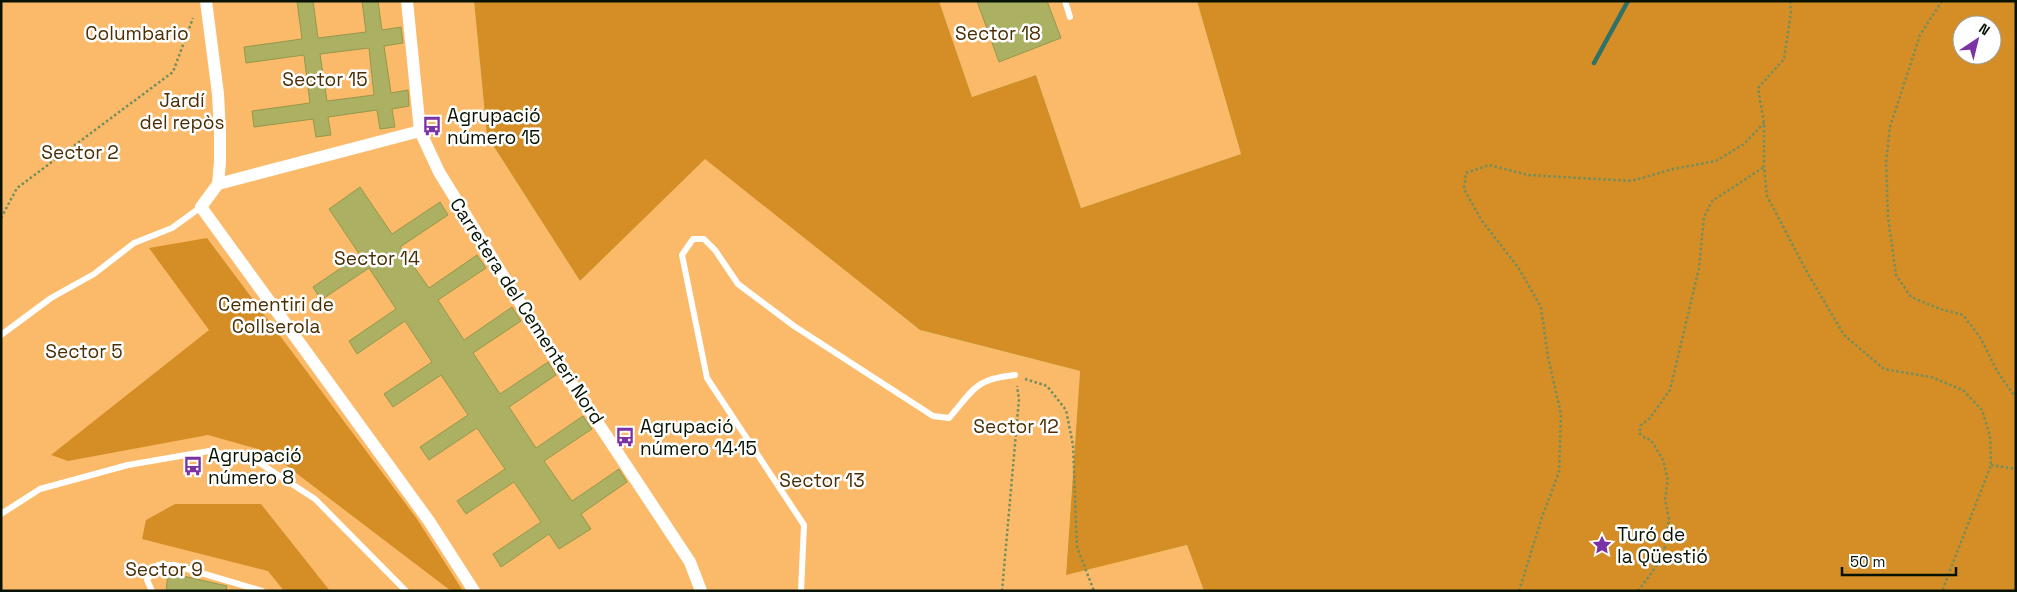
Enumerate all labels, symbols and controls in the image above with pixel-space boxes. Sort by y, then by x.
north arrow [1952,15,2002,65]
text: N [1975,19,1993,39]
park label: Columbario [85,21,189,46]
park label: Sector 18 [955,21,1041,46]
park label: Sector 15 [282,67,368,92]
park label: Jardí del repòs [139,88,225,135]
place label: Agrupació número 15 [447,103,541,150]
bus stop icon: Agrupació número 15 [421,115,443,137]
park label: Sector 2 [41,140,119,165]
street label: Carretera del Cementeri Nord [444,193,610,429]
park label: Sector 14 [334,246,420,271]
park label: Cementiri de Collserola [218,292,334,339]
park label: Sector 5 [45,339,123,364]
place label: Agrupació número 14·15 [640,414,757,461]
park label: Sector 12 [973,414,1059,439]
bus stop icon: Agrupació número 14·15 [614,426,636,448]
place label: Agrupació número 8 [208,443,302,490]
bus stop icon: Agrupació número 8 [182,455,204,477]
park label: Sector 13 [779,468,865,493]
place label: Turó de la Qüestió [1617,522,1708,569]
place icon: Turó de la Qüestió [1591,534,1613,556]
scale bar [1842,544,1956,576]
text: 50 m [1850,552,1885,571]
park label: Sector 9 [125,557,203,582]

